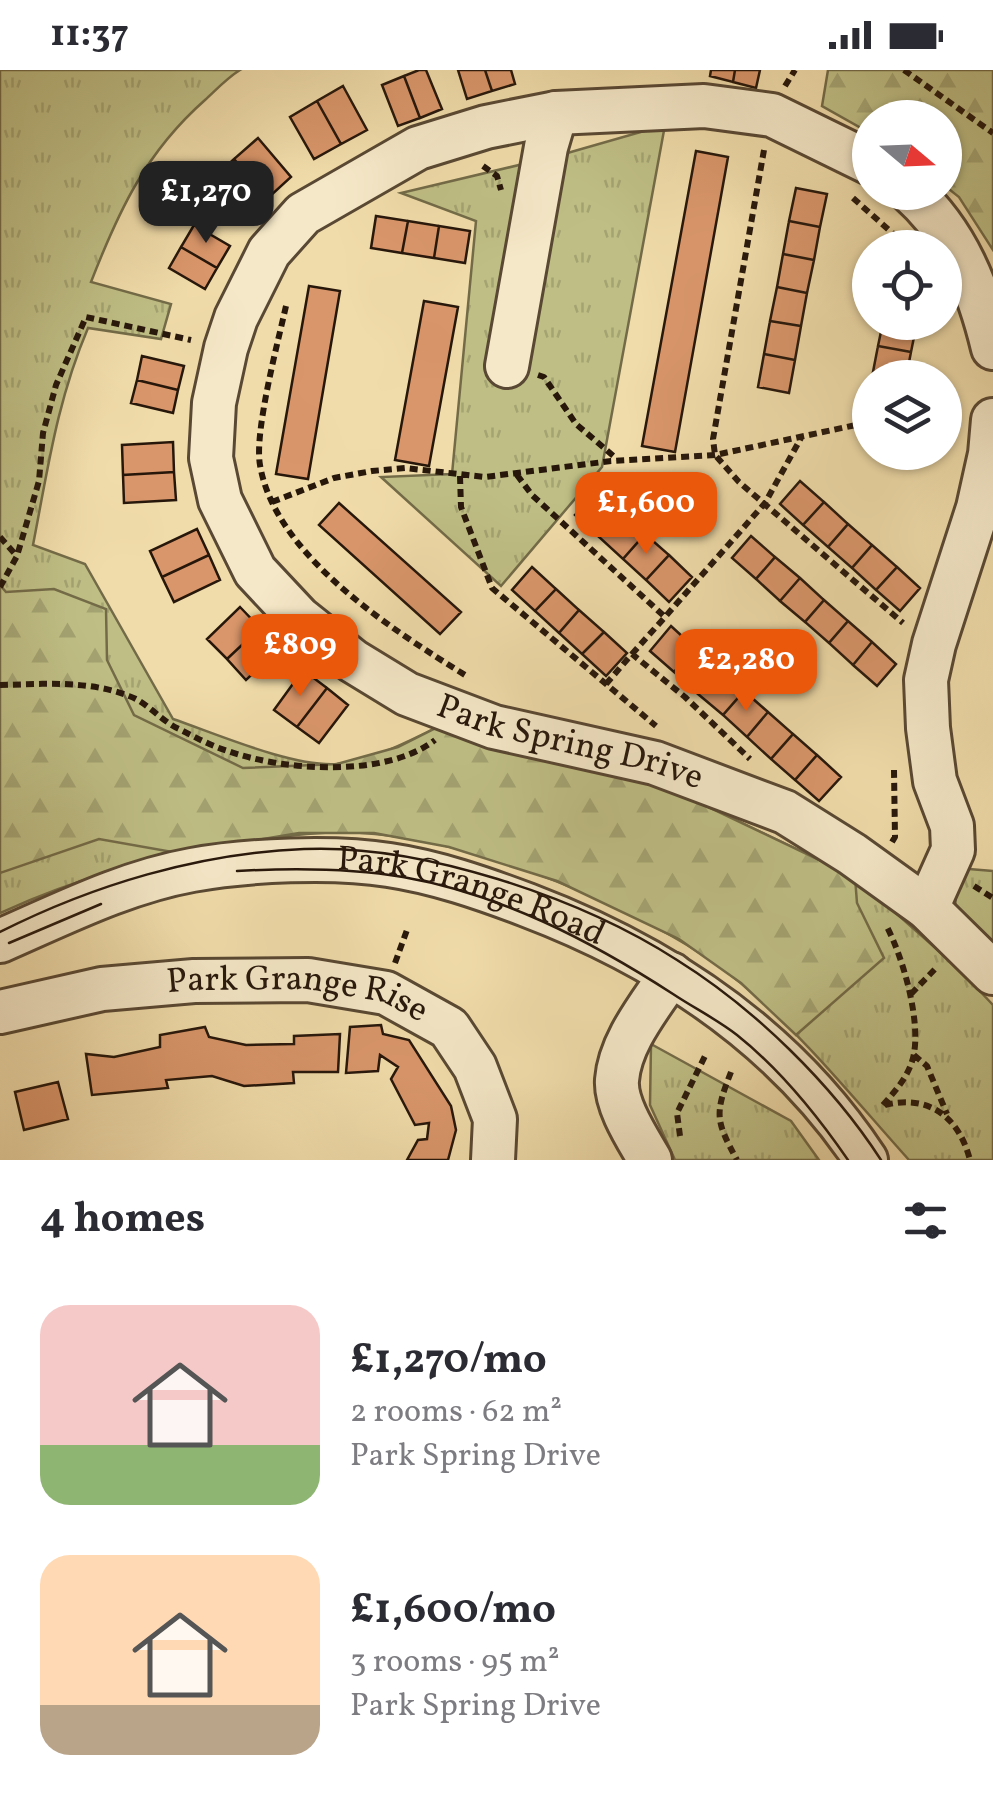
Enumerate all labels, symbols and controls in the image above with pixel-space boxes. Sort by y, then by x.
text: 11:37 [50,9,129,62]
north arrow [852,100,962,210]
map controls [852,100,962,470]
pin: £1,270 [125,161,287,246]
text: £1,270 [161,171,251,215]
button: locate [852,230,962,340]
button: layers [852,360,962,470]
pin: £1,600 [565,472,727,557]
text: £1,600 [597,482,695,526]
pin: £809 [241,614,359,699]
text: £809 [263,624,337,668]
pin: £2,280 [665,629,827,714]
text: £2,280 [697,639,795,683]
street label: Park Spring Drive [429,683,710,803]
street label: Park Grange Road [336,836,613,959]
street label: Park Grange Rise [165,955,436,1036]
text: 4 homes [40,1191,205,1250]
icon: filters [898,1193,953,1248]
text: £1,270/mo [350,1332,547,1391]
icon: home [120,1345,240,1465]
text: 2 rooms · 62 m² [350,1391,562,1435]
text: Park Spring Drive [350,1435,601,1479]
text: £1,600/mo [350,1582,556,1641]
icon: home [120,1595,240,1715]
text: 3 rooms · 95 m² [350,1641,560,1685]
text: Park Spring Drive [350,1685,601,1729]

